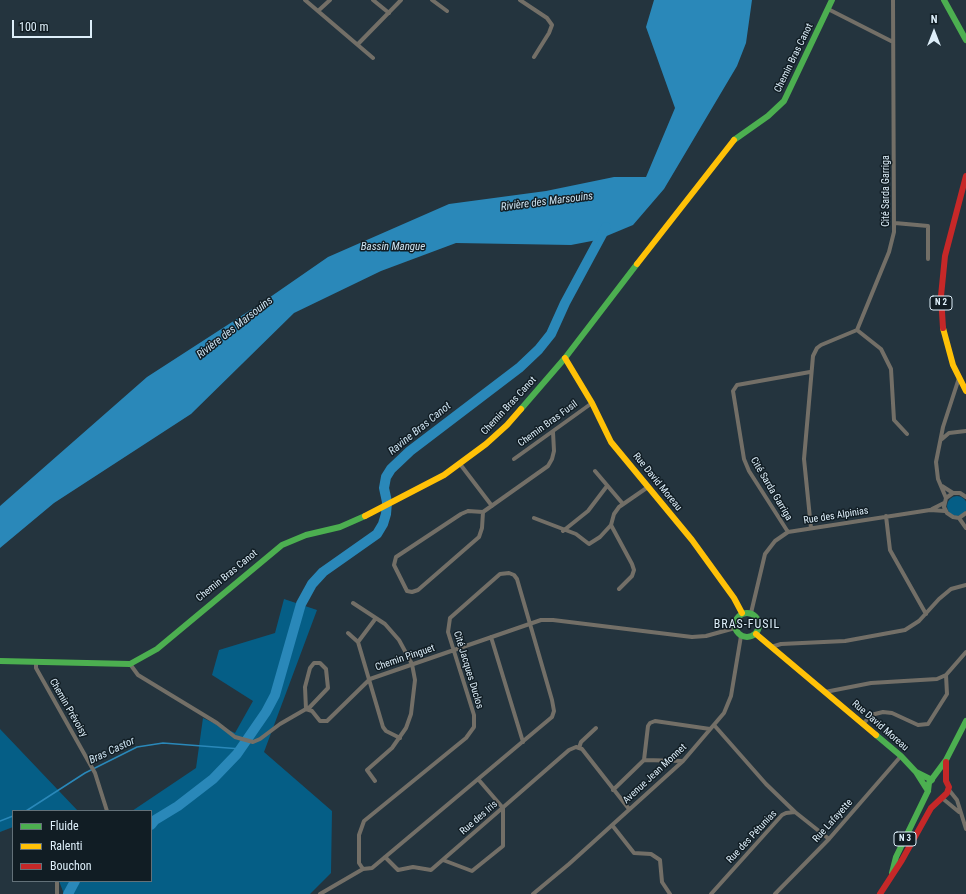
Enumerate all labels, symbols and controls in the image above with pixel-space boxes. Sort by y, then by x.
scale bar [14,12,94,38]
north arrow [914,12,954,52]
text: N [931,13,937,26]
text: 100 m [19,20,49,34]
street label: Chemin Bras Canot [772,21,816,95]
street label: Cité Sarda Garriga [880,155,892,227]
water label: Rivière des Marsouins [500,190,594,214]
water label: Bassin Mangue [361,240,425,254]
water label: Rivière des Marsouins [194,294,276,362]
road number: N 2 [930,296,952,310]
street label: Chemin Bras Canot [479,374,539,438]
street label: Chemin Bras Fusil [516,398,580,450]
water label: Ravine Bras Canot [386,400,454,458]
street label: Rue David Moreau [630,451,684,513]
street label: Cité Sarda Garriga [747,455,795,523]
street label: Rue des Alpinias [803,505,869,527]
street label: Chemin Bras Canot [194,548,260,604]
district label: BRAS-FUSIL [714,618,780,632]
street label: Cité Jacques Duclos [450,630,486,710]
street label: Chemin Pinguet [374,642,436,674]
street label: Chemin Prévoisy [46,677,90,739]
street label: Rue David Moreau [849,698,911,754]
water label: Bras Castor [87,735,137,767]
street label: Avenue Jean Monnet [621,741,689,807]
street label: Rue Lafayette [810,797,856,845]
street label: Rue des Iris [458,798,500,838]
street label: Rue des Pétunias [724,808,780,866]
legend [12,810,152,882]
text: Fluide [50,819,79,833]
road number: N 3 [894,832,916,846]
text: Ralenti [50,839,83,853]
text: Bouchon [50,859,92,873]

